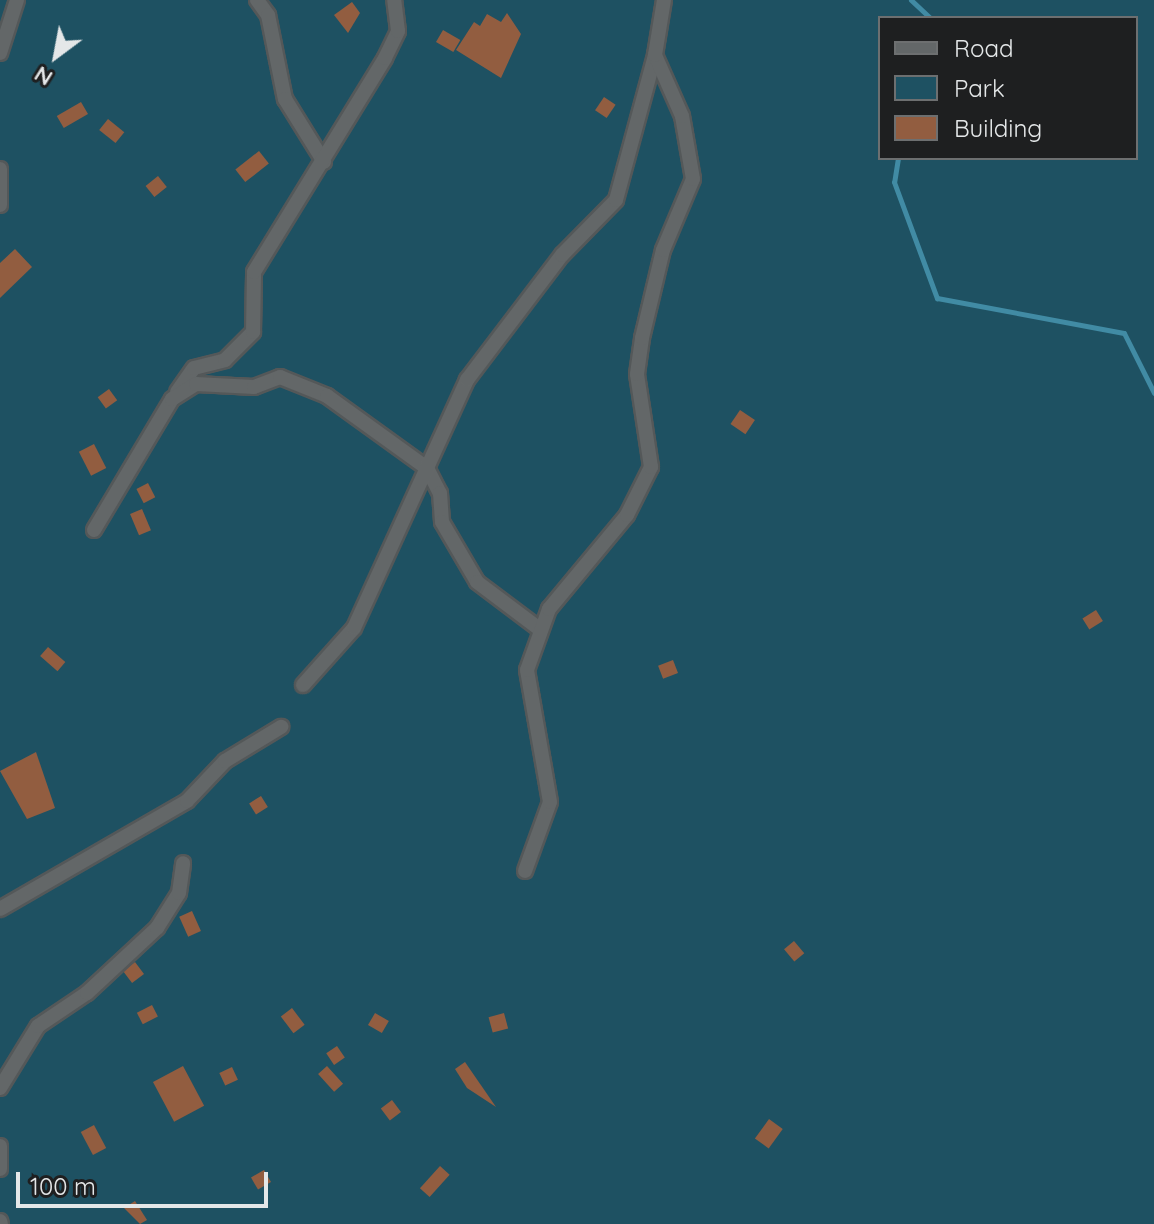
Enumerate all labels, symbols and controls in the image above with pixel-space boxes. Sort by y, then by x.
north arrow [16,16,96,96]
legend [878,16,1138,160]
text: Road [954,33,1014,63]
text: N [29,60,58,93]
text: Park [954,73,1005,103]
text: Building [954,113,1042,143]
scale bar [20,1156,272,1206]
text: 100 m [30,1171,96,1201]

